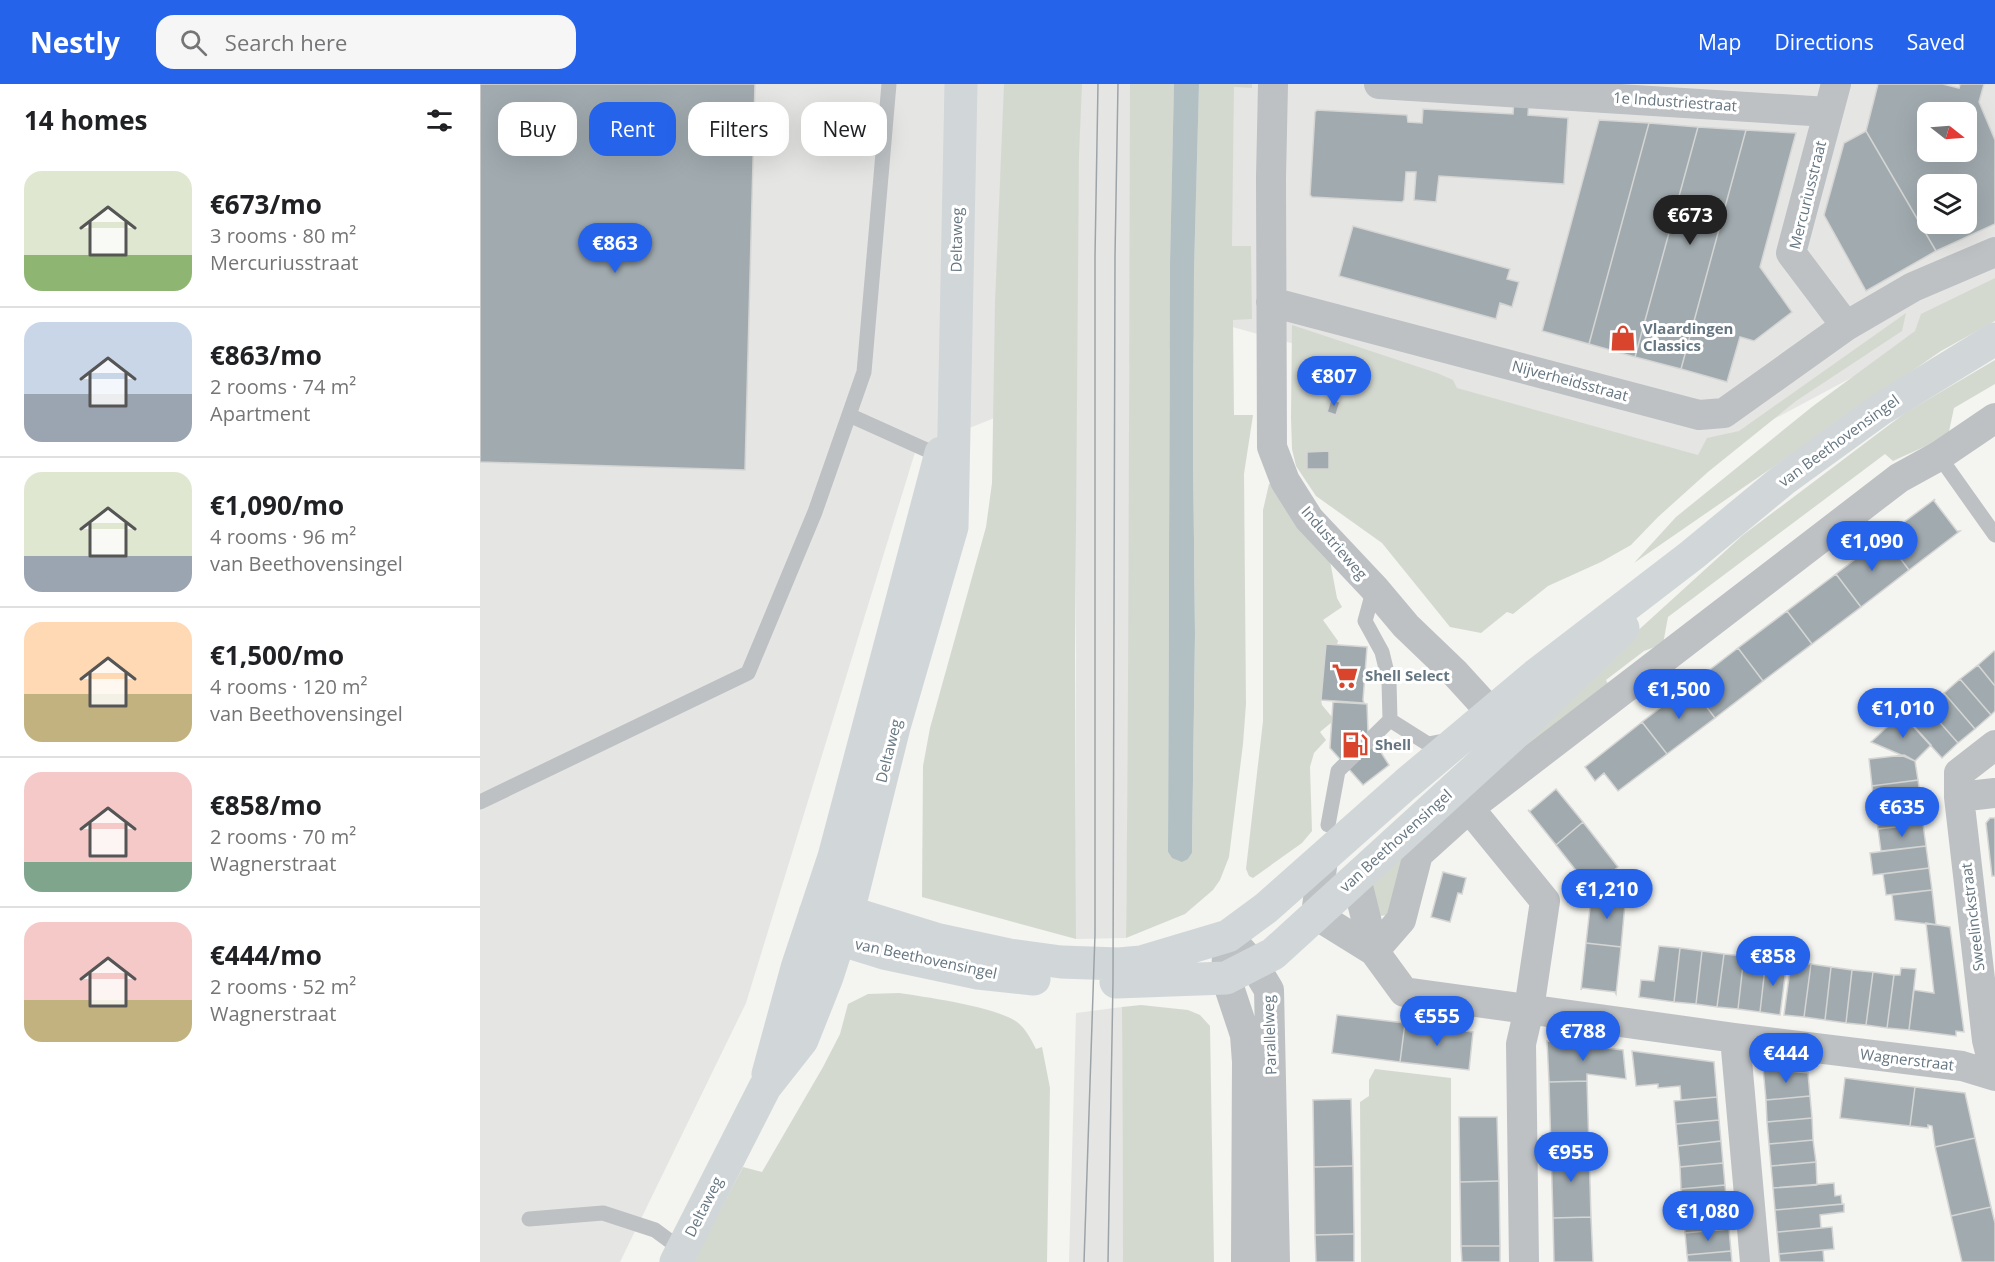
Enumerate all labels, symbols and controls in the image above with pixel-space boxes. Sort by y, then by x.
search box [156,15,576,69]
text: Nestly [30,23,120,61]
icon: search [177,26,210,59]
text: Search here [225,27,347,57]
text: Map [1698,28,1741,56]
text: Directions [1774,28,1874,56]
text: Saved [1907,28,1965,56]
street label: 1e Industriestraat [1612,87,1738,115]
text: 14 homes [24,102,148,138]
chip: Buy [498,102,577,156]
chip: Rent [589,102,676,156]
chip: Filters [688,102,789,156]
chip: New [801,102,887,156]
north arrow [1917,102,1977,162]
map controls [1917,102,1977,234]
icon: filters [423,104,456,137]
street label: Mercuriusstraat [1784,138,1830,251]
button: layers [1917,174,1977,234]
text: €673/mo [210,186,322,222]
icon: home [72,195,144,267]
pin: €673 [1654,195,1726,246]
text: €673 [1667,201,1713,228]
street label: Deltaweg [945,207,967,273]
text: 3 rooms · 80 m² [210,222,356,249]
pin: €863 [579,223,651,274]
text: €863 [592,229,638,256]
text: Mercuriusstraat [210,249,358,276]
place label: Vlaardingen Classics [1643,318,1733,355]
shop icon: Vlaardingen Classics [1608,323,1638,353]
text: €863/mo [210,337,322,373]
icon: home [72,346,144,418]
street label: Nijverheidsstraat [1510,355,1630,405]
pin: €807 [1298,356,1370,407]
text: €807 [1311,362,1357,389]
text: 2 rooms · 74 m² [210,373,356,400]
street label: van Beethovensingel [1774,390,1903,491]
text: Apartment [210,400,310,427]
text: €1,090/mo [210,487,344,523]
icon: home [72,496,144,568]
street label: Industrieweg [1297,502,1372,583]
pin: €1,090 [1823,521,1921,572]
text: 4 rooms · 96 m² [210,523,356,550]
text: €1,090 [1841,527,1903,554]
text: van Beethovensingel [210,550,403,577]
text: €1,500/mo [210,637,344,673]
icon: home [72,646,144,718]
supermarket icon: Shell Select [1330,661,1360,691]
place label: Shell Select [1365,665,1450,685]
pin: €1,500 [1630,669,1728,720]
text: 4 rooms · 120 m² [210,673,368,700]
text: €1,500 [1648,675,1710,702]
pin: €1,010 [1854,688,1952,739]
text: €1,010 [1872,694,1934,721]
text: van Beethovensingel [210,700,403,727]
street label: Deltaweg [870,717,906,785]
fuel station icon: Shell [1340,730,1370,760]
place label: Shell [1375,734,1411,754]
street label: van Beethovensingel [1335,784,1456,896]
text: €858/mo [210,787,322,823]
pin: €635 [1866,787,1938,838]
text: €635 [1879,793,1925,820]
icon: home [72,796,144,868]
text: 2 rooms · 70 m² [210,823,356,850]
text: Wagnerstraat [210,850,336,877]
street label: Sweelinckstraat [1955,862,1989,973]
pin: €1,210 [1558,869,1656,920]
text: €1,210 [1576,875,1638,902]
street label: van Beethovensingel [853,933,999,983]
pin: €858 [1737,936,1809,987]
text: €444/mo [210,937,322,973]
text: €858 [1750,942,1796,969]
icon: home [72,946,144,1018]
text: 2 rooms · 52 m² [210,973,356,1000]
street label: Parallelweg [1258,995,1280,1075]
pin: €555 [1401,996,1473,1047]
text: Wagnerstraat [210,1000,336,1027]
text: €555 [1414,1002,1460,1029]
pin: €788 [1547,1011,1619,1062]
text: €788 [1560,1017,1606,1044]
pin: €444 [1750,1033,1822,1084]
text: €444 [1763,1039,1809,1066]
street label: Wagnerstraat [1859,1043,1955,1075]
pin: €955 [1535,1132,1607,1183]
text: €955 [1548,1138,1594,1165]
street label: Deltaweg [679,1173,727,1240]
pin: €1,080 [1659,1191,1757,1242]
text: €1,080 [1677,1197,1739,1224]

